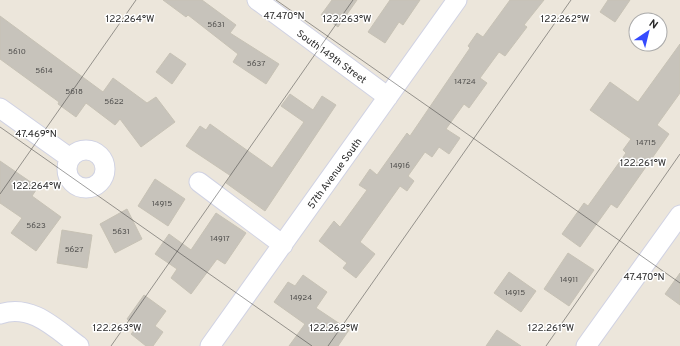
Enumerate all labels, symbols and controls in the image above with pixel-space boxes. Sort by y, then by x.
text: 47.470°N [263,10,305,23]
north arrow [628,12,668,52]
text: 122.264°W [105,13,155,26]
text: 122.263°W [323,13,371,26]
text: 122.262°W [541,13,589,26]
text: N [646,17,660,33]
house number: 5631 [207,20,225,30]
street label: South 149th Street [294,27,369,87]
house number: 5610 [8,47,26,57]
house number: 5637 [247,59,265,69]
house number: 5614 [35,66,53,76]
house number: 14724 [454,77,476,87]
house number: 5618 [65,87,83,97]
house number: 5622 [104,97,124,107]
text: 47.469°N [15,128,57,141]
street label: 57th Avenue South [305,136,365,212]
house number: 14715 [636,138,656,148]
text: 122.261°W [620,157,666,170]
house number: 14916 [390,161,410,171]
text: 122.264°W [12,180,62,193]
house number: 14915 [152,199,172,209]
house number: 5623 [26,221,46,231]
house number: 5631 [112,227,130,237]
house number: 14917 [210,234,230,244]
house number: 5627 [65,245,83,255]
text: 47.470°N [623,271,665,284]
house number: 14911 [560,275,578,285]
house number: 14915 [505,288,525,298]
house number: 14924 [290,293,312,303]
text: 122.263°W [93,322,141,335]
text: 122.262°W [310,322,358,335]
text: 122.261°W [528,322,574,335]

